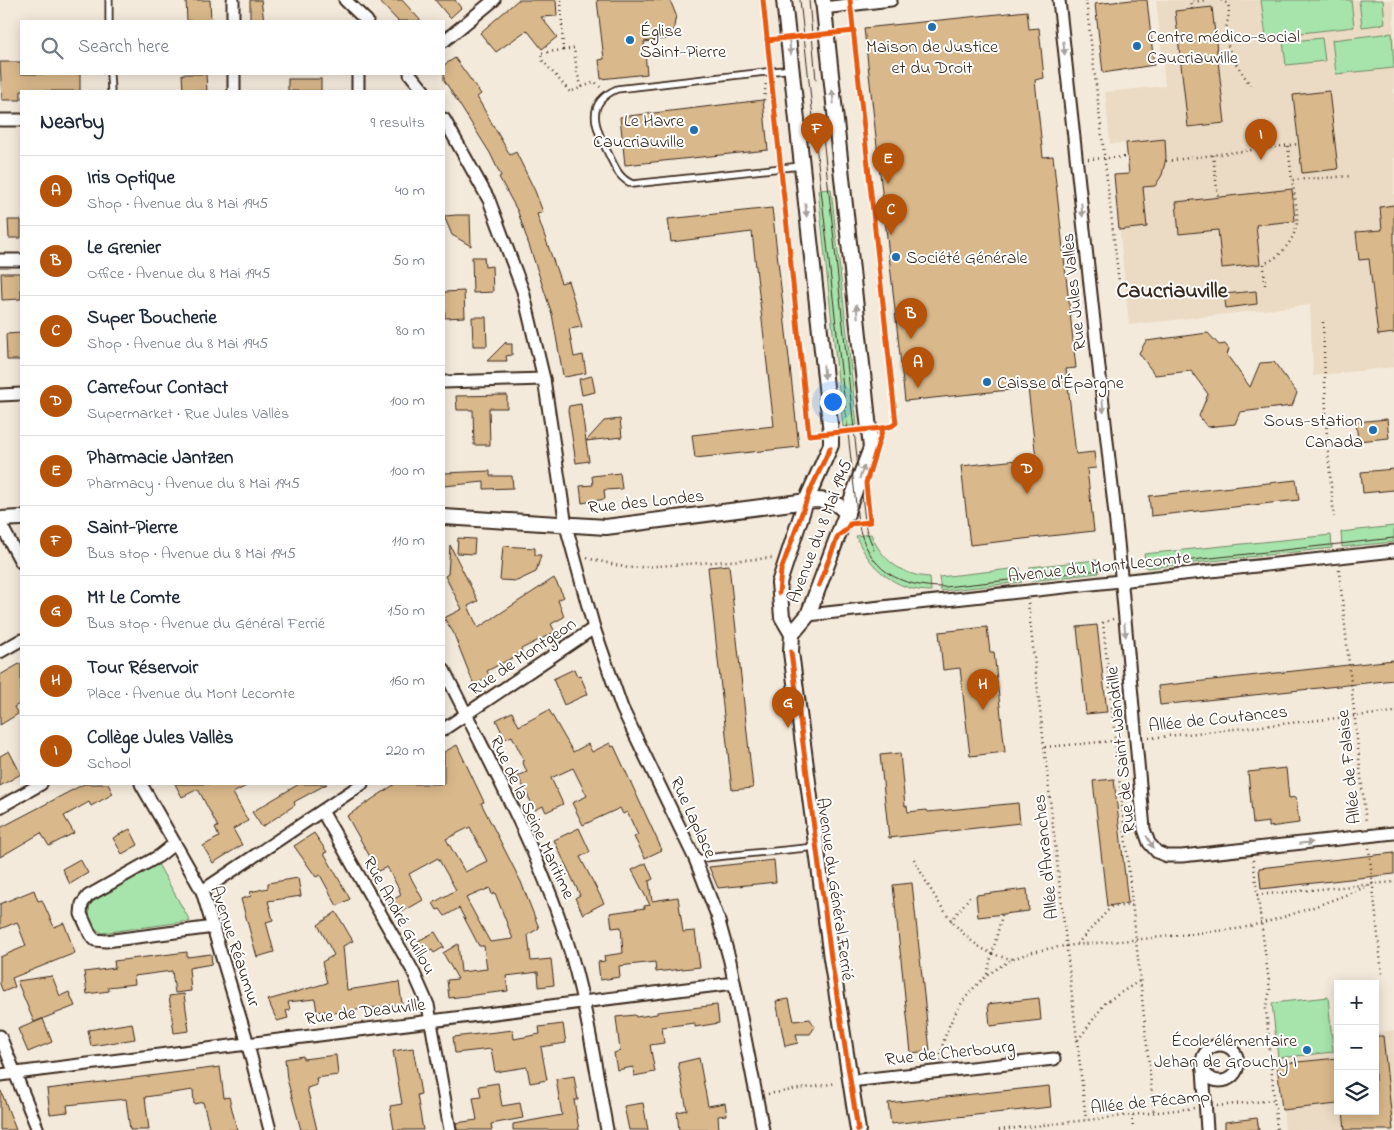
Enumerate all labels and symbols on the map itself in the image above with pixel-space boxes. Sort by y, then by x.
place label: Église Saint-Pierre [640,19,727,66]
marker: Maison de Justice et du Droit [926,21,938,33]
place label: Centre médico-social Caucriauville [1147,25,1300,72]
marker: Église Saint-Pierre [624,34,636,46]
place label: Maison de Justice et du Droit [866,35,999,82]
marker: Centre médico-social Caucriauville [1131,40,1143,52]
one-way arrow [786,41,794,57]
one-way arrow [1060,41,1068,57]
one-way arrow [829,89,837,105]
place label: Le Havre Caucriauville [593,109,685,156]
pin: F [801,113,833,154]
pin: I [1245,119,1277,160]
marker: Le Havre Caucriauville [688,124,700,136]
pin: E [872,143,904,184]
pin: C [875,194,907,235]
one-way arrow [802,202,810,218]
one-way arrow [1078,202,1086,218]
street label: Rue Jules Vallès [1056,232,1094,352]
place label: Société Générale [906,246,1028,272]
marker: Société Générale [890,251,902,263]
district label: Caucriauville [1116,276,1229,308]
pin: B [895,298,927,339]
one-way arrow [853,303,861,319]
pin: A [902,347,934,388]
one-way arrow [820,364,828,380]
place label: Caisse d'Épargne [997,371,1125,398]
marker: Caisse d'Épargne [981,376,993,388]
your location [820,389,846,415]
one-way arrow [1099,399,1107,415]
place label: Sous-station Canada [1263,409,1363,456]
marker: Sous-station Canada [1367,424,1379,436]
pin: D [1011,453,1043,494]
street label: Avenue du 8 Mai 1945 [782,456,860,607]
one-way arrow [858,464,866,479]
street label: Rue des Londes [587,484,706,522]
street label: Avenue du Mont Lecomte [1007,545,1193,590]
street label: Rue de Montgeon [464,612,583,704]
one-way arrow [1121,622,1129,638]
street label: Rue de Saint-Wandrille [1100,664,1144,834]
pin: H [967,669,999,710]
pin: G [772,687,804,728]
street label: Allée de Coutances [1147,700,1289,740]
street label: Allée de Falaise [1331,707,1369,825]
street label: Rue de la Seine Maritime [482,732,581,905]
street label: Rue Laplace [662,773,723,864]
street label: Allée d'Avranches [1027,793,1066,921]
street label: Avenue du Général Ferrié [808,796,860,983]
one-way arrow [1146,836,1155,849]
one-way arrow [1298,839,1314,847]
street label: Rue André Guillou [355,852,441,980]
street label: Avenue Réaumur [202,883,266,1011]
street label: Rue de Deauville [304,993,428,1033]
place label: École élémentaire Jehan de Grouchy I [1154,1029,1298,1076]
street label: Rue de Cherbourg [884,1034,1016,1075]
marker: École élémentaire Jehan de Grouchy I [1301,1044,1313,1056]
street label: Allée de Fécamp [1089,1084,1211,1122]

